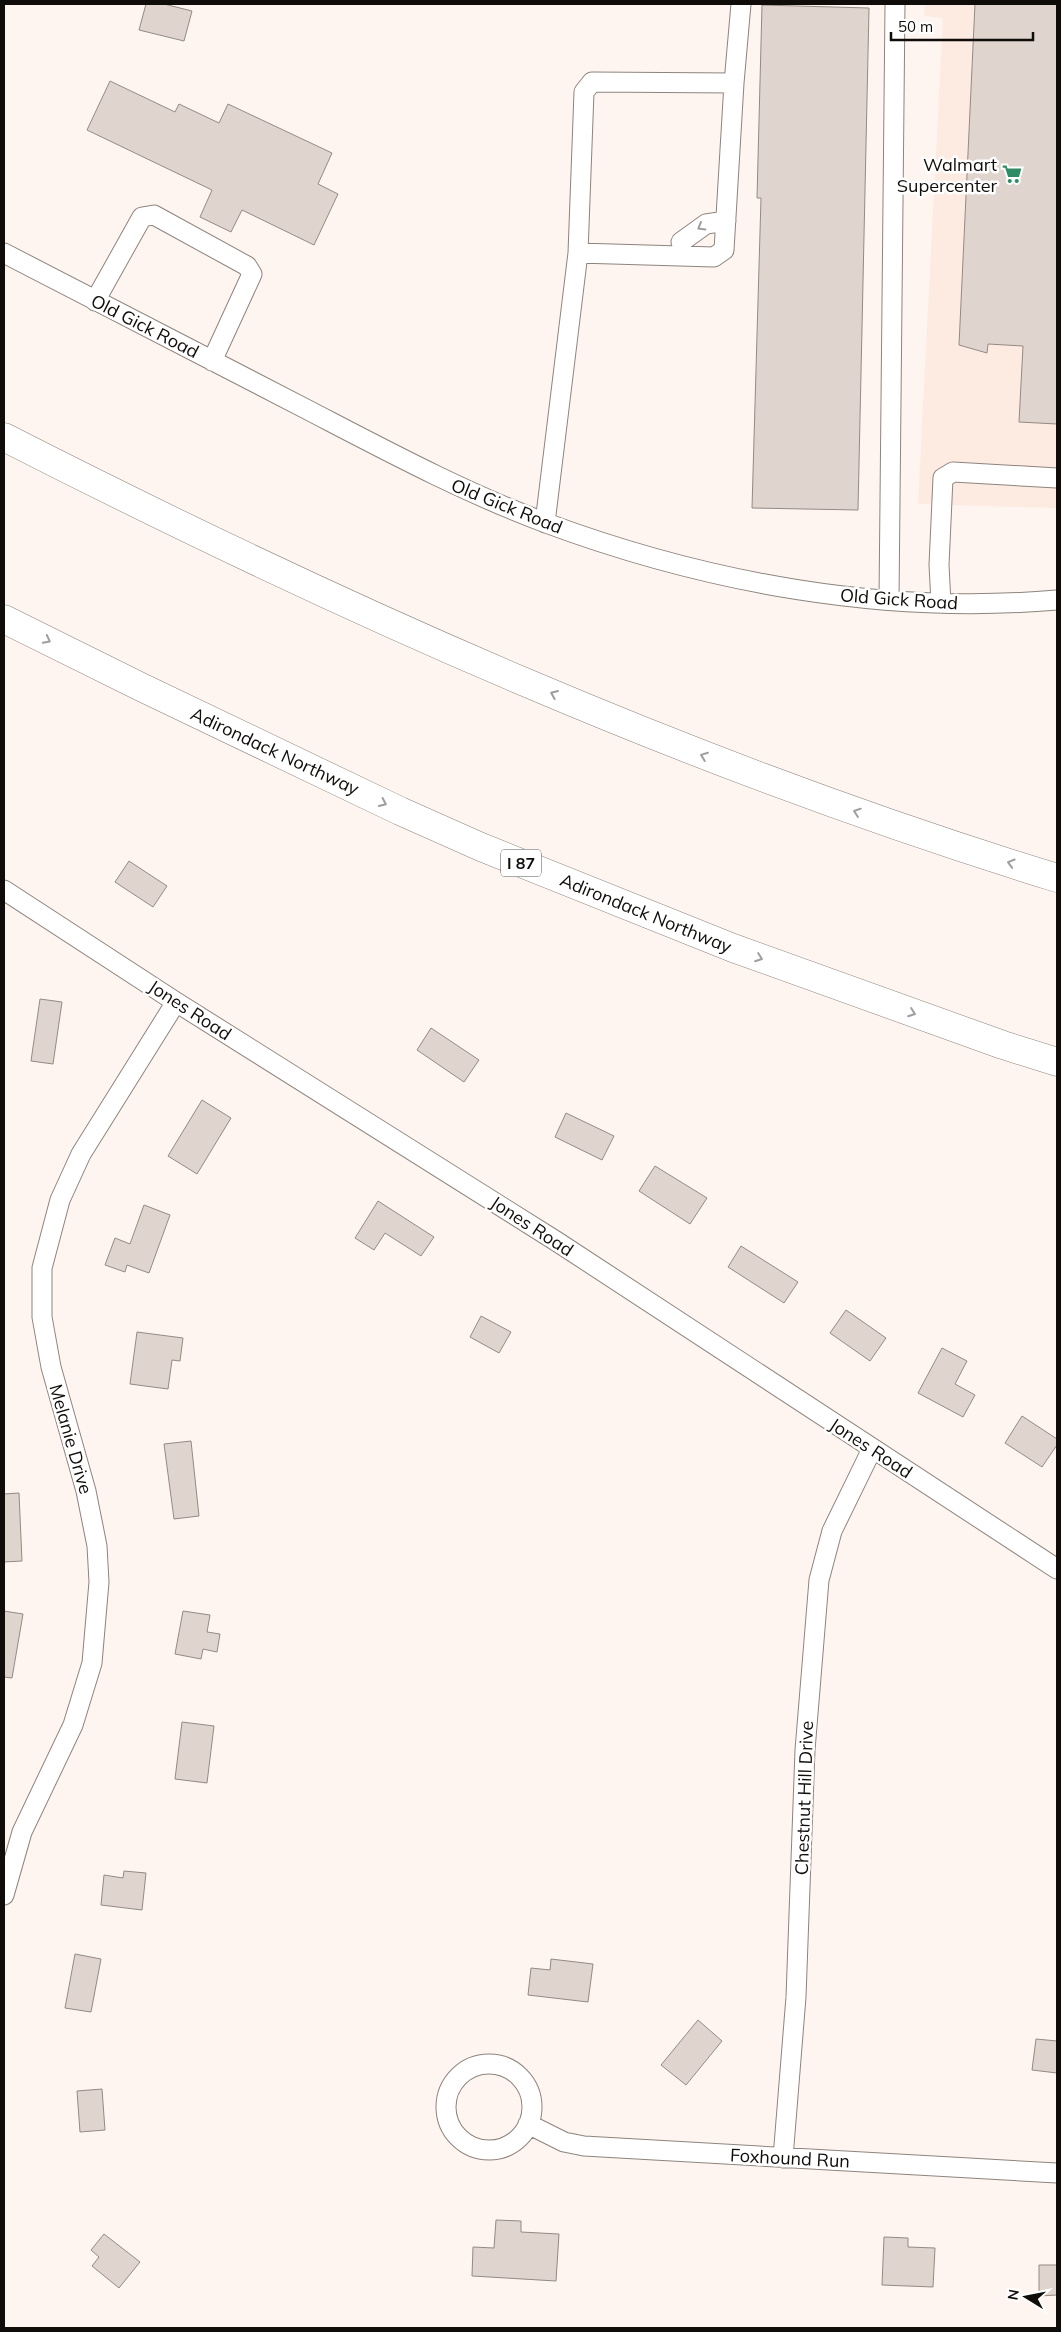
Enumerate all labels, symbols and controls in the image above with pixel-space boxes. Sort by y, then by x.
scale bar [891,10,1034,42]
text: 50 m [898,17,933,36]
place label: Walmart Supercenter [897,153,997,197]
supermarket icon: Walmart Supercenter [1001,163,1023,185]
one-way arrow [698,221,707,231]
street label: Old Gick Road [87,289,203,363]
street label: Old Gick Road [448,473,566,539]
street label: Old Gick Road [839,583,959,615]
one-way arrow [42,634,51,644]
one-way arrow [550,690,559,700]
street label: Adirondack Northway [187,702,363,800]
one-way arrow [700,751,709,762]
one-way arrow [378,796,387,807]
one-way arrow [853,808,861,818]
road number: I 87 [501,850,541,876]
one-way arrow [1007,859,1015,869]
street label: Adirondack Northway [557,868,736,958]
one-way arrow [755,952,763,962]
street label: Jones Road [144,975,236,1045]
one-way arrow [908,1007,916,1017]
street label: Jones Road [486,1191,578,1261]
street label: Melanie Drive [44,1381,98,1497]
street label: Jones Road [825,1413,917,1483]
street label: Chestnut Hill Drive [790,1720,818,1876]
street label: Foxhound Run [729,2143,851,2173]
north arrow [1001,2272,1051,2322]
text: N [1003,2288,1023,2302]

